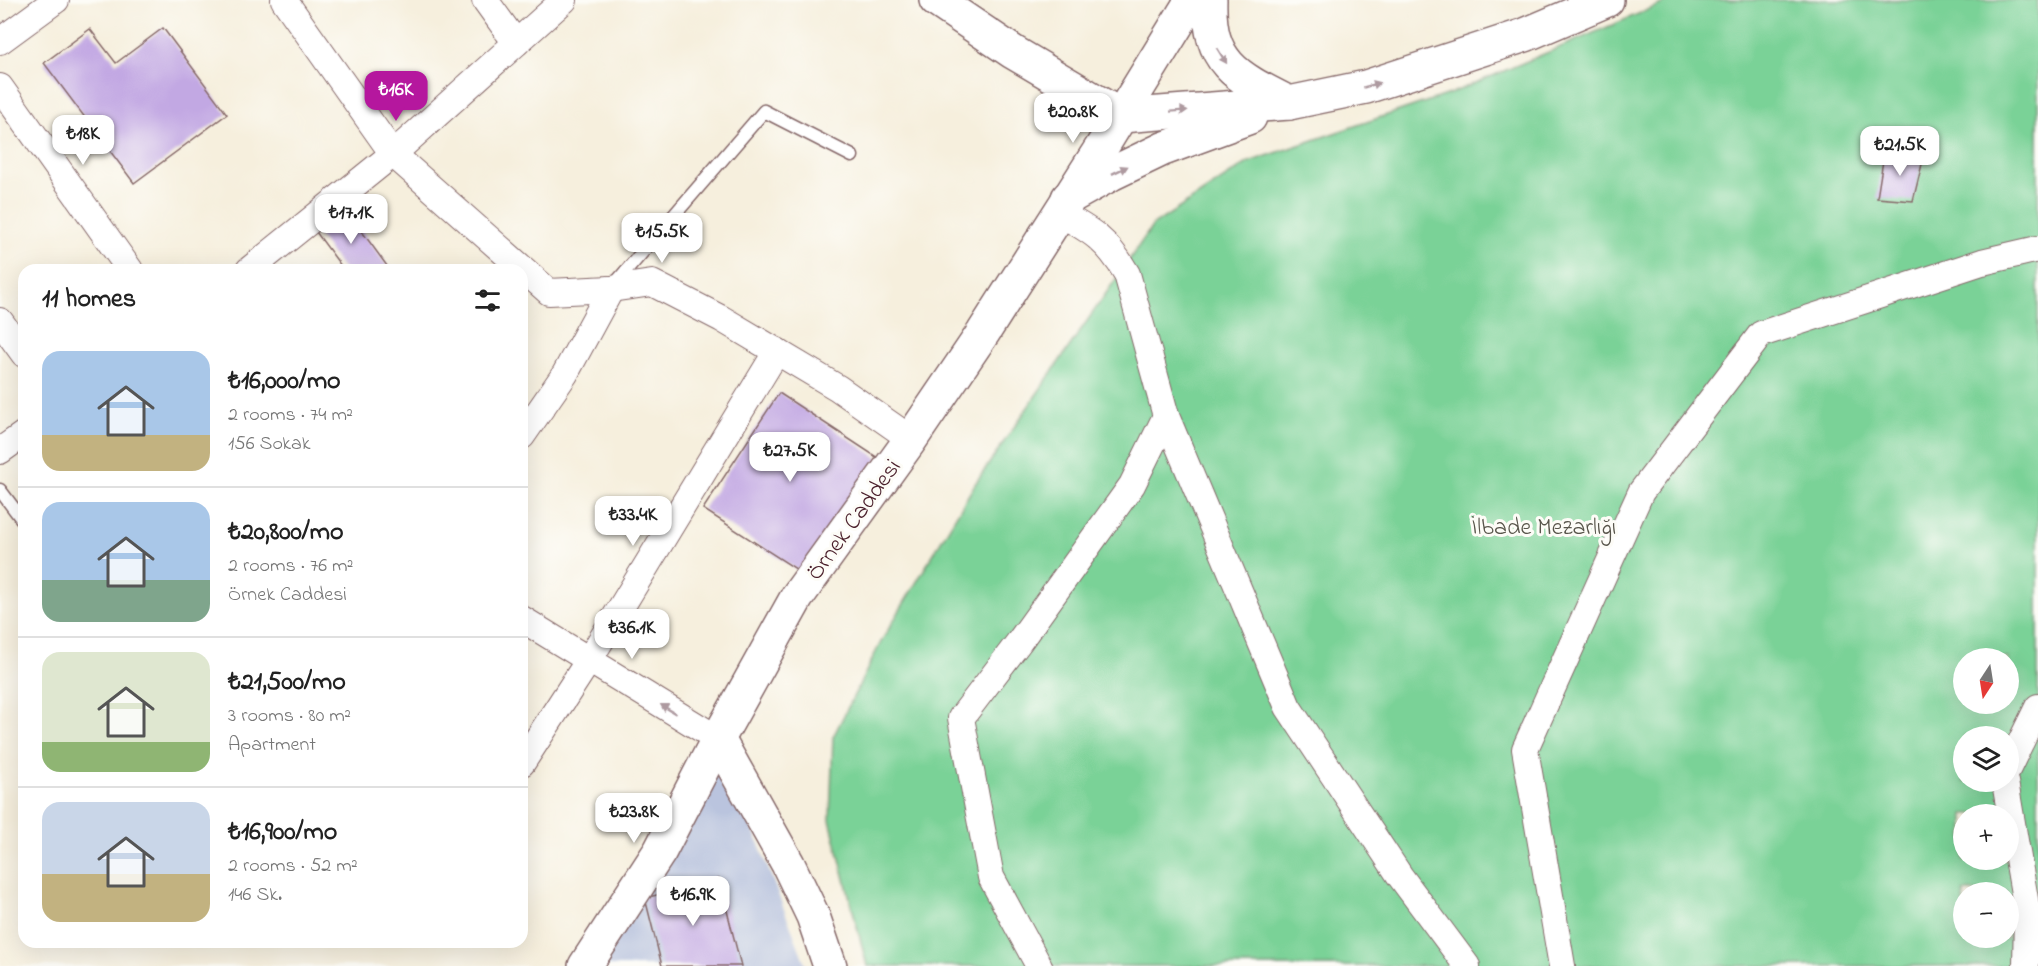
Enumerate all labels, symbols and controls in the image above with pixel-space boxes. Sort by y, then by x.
one-way arrow [1216,48,1227,64]
pin: ₺16K [360,71,432,122]
text: ₺16K [379,76,413,105]
one-way arrow [1363,80,1381,89]
pin: ₺20.8K [1024,93,1122,144]
text: ₺20.8K [1048,98,1098,127]
one-way arrow [1169,107,1188,116]
pin: ₺18K [47,115,119,166]
text: ₺18K [66,120,100,149]
pin: ₺21.5K [1851,126,1949,177]
text: ₺21.5K [1874,131,1926,160]
one-way arrow [1111,165,1128,175]
pin: ₺17.1K [302,194,400,245]
text: ₺17.1K [329,199,373,228]
pin: ₺15.5K [613,213,711,264]
text: ₺15.5K [636,218,688,247]
text: 11 homes [42,281,136,319]
icon: filters [471,284,504,317]
text: ₺16,000/mo [228,363,341,401]
icon: home [90,375,162,447]
text: 2 rooms · 74 m² [228,401,353,430]
text: 156 Sokak [228,430,311,459]
pin: ₺27.5K [741,432,839,483]
text: ₺27.5K [763,437,817,466]
street label: Örnek Caddesi [799,452,911,588]
pin: ₺33.4K [584,496,682,547]
text: ₺33.4K [609,501,657,530]
park label: İlbade Mezarlığı [1472,511,1616,546]
text: ₺20,800/mo [228,514,344,552]
icon: home [90,526,162,598]
text: 2 rooms · 76 m² [228,552,353,581]
text: Örnek Caddesi [228,581,347,610]
pin: ₺36.1K [583,609,681,660]
text: ₺36.1K [608,614,656,643]
north arrow [1953,648,2019,714]
map controls [1953,648,2019,948]
text: ₺21,500/mo [228,664,346,702]
icon: home [90,676,162,748]
text: 3 rooms · 80 m² [228,702,351,731]
one-way arrow [660,703,677,714]
button: layers [1953,726,2019,792]
text: Apartment [228,731,316,760]
pin: ₺23.8K [585,793,683,844]
text: ₺23.8K [609,798,659,827]
button: + [1953,804,2019,870]
text: ₺16,900/mo [228,814,337,852]
icon: home [90,826,162,898]
text: 2 rooms · 52 m² [228,852,358,881]
pin: ₺16.9K [644,876,742,927]
text: 146 Sk. [228,881,282,910]
text: ₺16.9K [671,881,715,910]
button: − [1953,882,2019,948]

